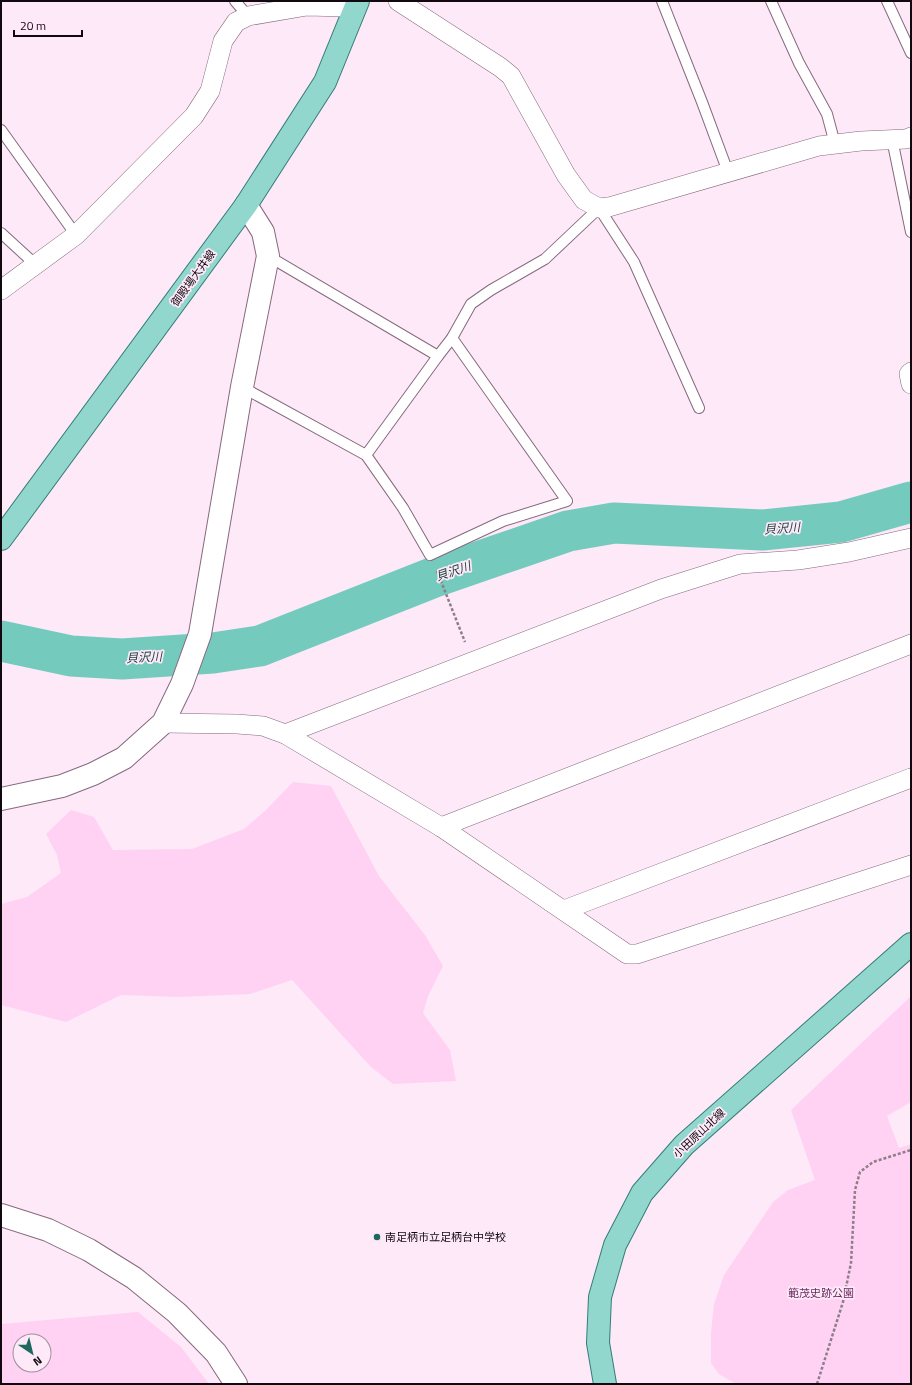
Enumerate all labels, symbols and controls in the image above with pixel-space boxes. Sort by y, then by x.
scale bar [14,12,82,38]
text: 20 m [20,16,46,35]
street label: 御殿場大井線 [167,247,219,310]
water label: 貝沢川 [763,517,803,539]
water label: 貝沢川 [433,556,475,586]
water label: 貝沢川 [126,646,164,667]
street label: 小田原山北線 [669,1105,729,1161]
place label: 南足柄市立足柄台中学校 [385,1229,506,1245]
marker: 南足柄市立足柄台中学校 [372,1232,382,1242]
park label: 範茂史跡公園 [788,1285,854,1301]
north arrow [12,1333,52,1373]
text: N [30,1352,45,1370]

